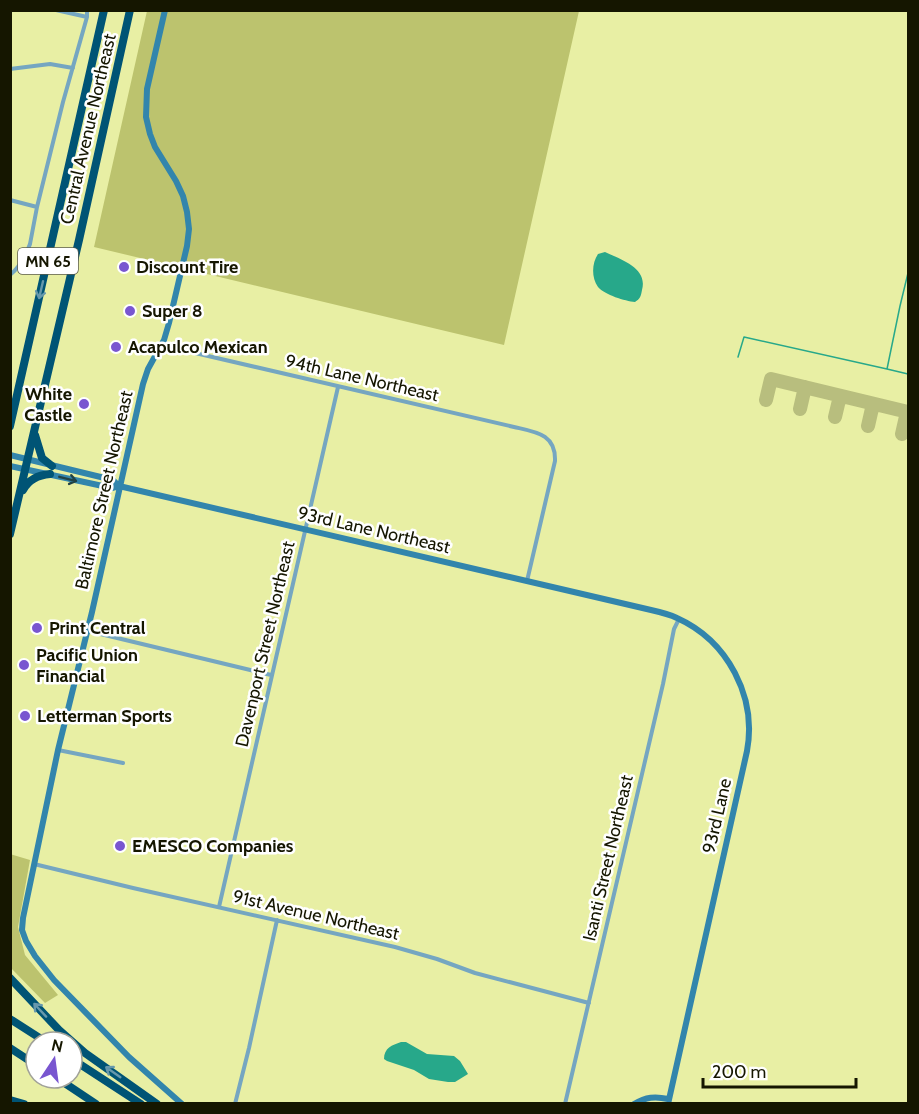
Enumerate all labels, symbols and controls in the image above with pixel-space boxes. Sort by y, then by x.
street label: Central Avenue Northeast [55,32,121,226]
road number: MN 65 [18,248,78,274]
place label: Discount Tire [136,256,238,278]
marker: Discount Tire [117,260,131,274]
one-way arrow [35,280,47,299]
place label: Super 8 [142,300,203,322]
marker: Super 8 [123,304,137,318]
place label: Acapulco Mexican [128,336,268,358]
marker: Acapulco Mexican [109,340,123,354]
street label: 94th Lane Northeast [283,350,441,406]
place label: White Castle [24,383,72,426]
street label: Baltimore Street Northeast [70,388,138,592]
marker: White Castle [77,397,91,411]
one-way arrow [59,473,78,485]
street label: 93rd Lane Northeast [296,502,452,558]
street label: Davenport Street Northeast [231,539,299,749]
place label: Print Central [49,617,146,639]
marker: Print Central [30,621,44,635]
place label: Pacific Union Financial [36,644,138,687]
marker: Pacific Union Financial [17,658,31,672]
place label: Letterman Sports [37,705,172,727]
marker: Letterman Sports [18,709,32,723]
street label: Isanti Street Northeast [578,773,638,943]
street label: 93rd Lane [698,776,736,856]
place label: EMESCO Companies [132,835,294,857]
marker: EMESCO Companies [113,839,127,853]
street label: 91st Avenue Northeast [231,885,401,945]
one-way arrow [33,1002,47,1017]
north arrow [24,1030,84,1090]
text: N [50,1035,65,1056]
scale bar [703,1051,856,1089]
text: 200 m [712,1061,766,1083]
one-way arrow [105,1066,121,1079]

